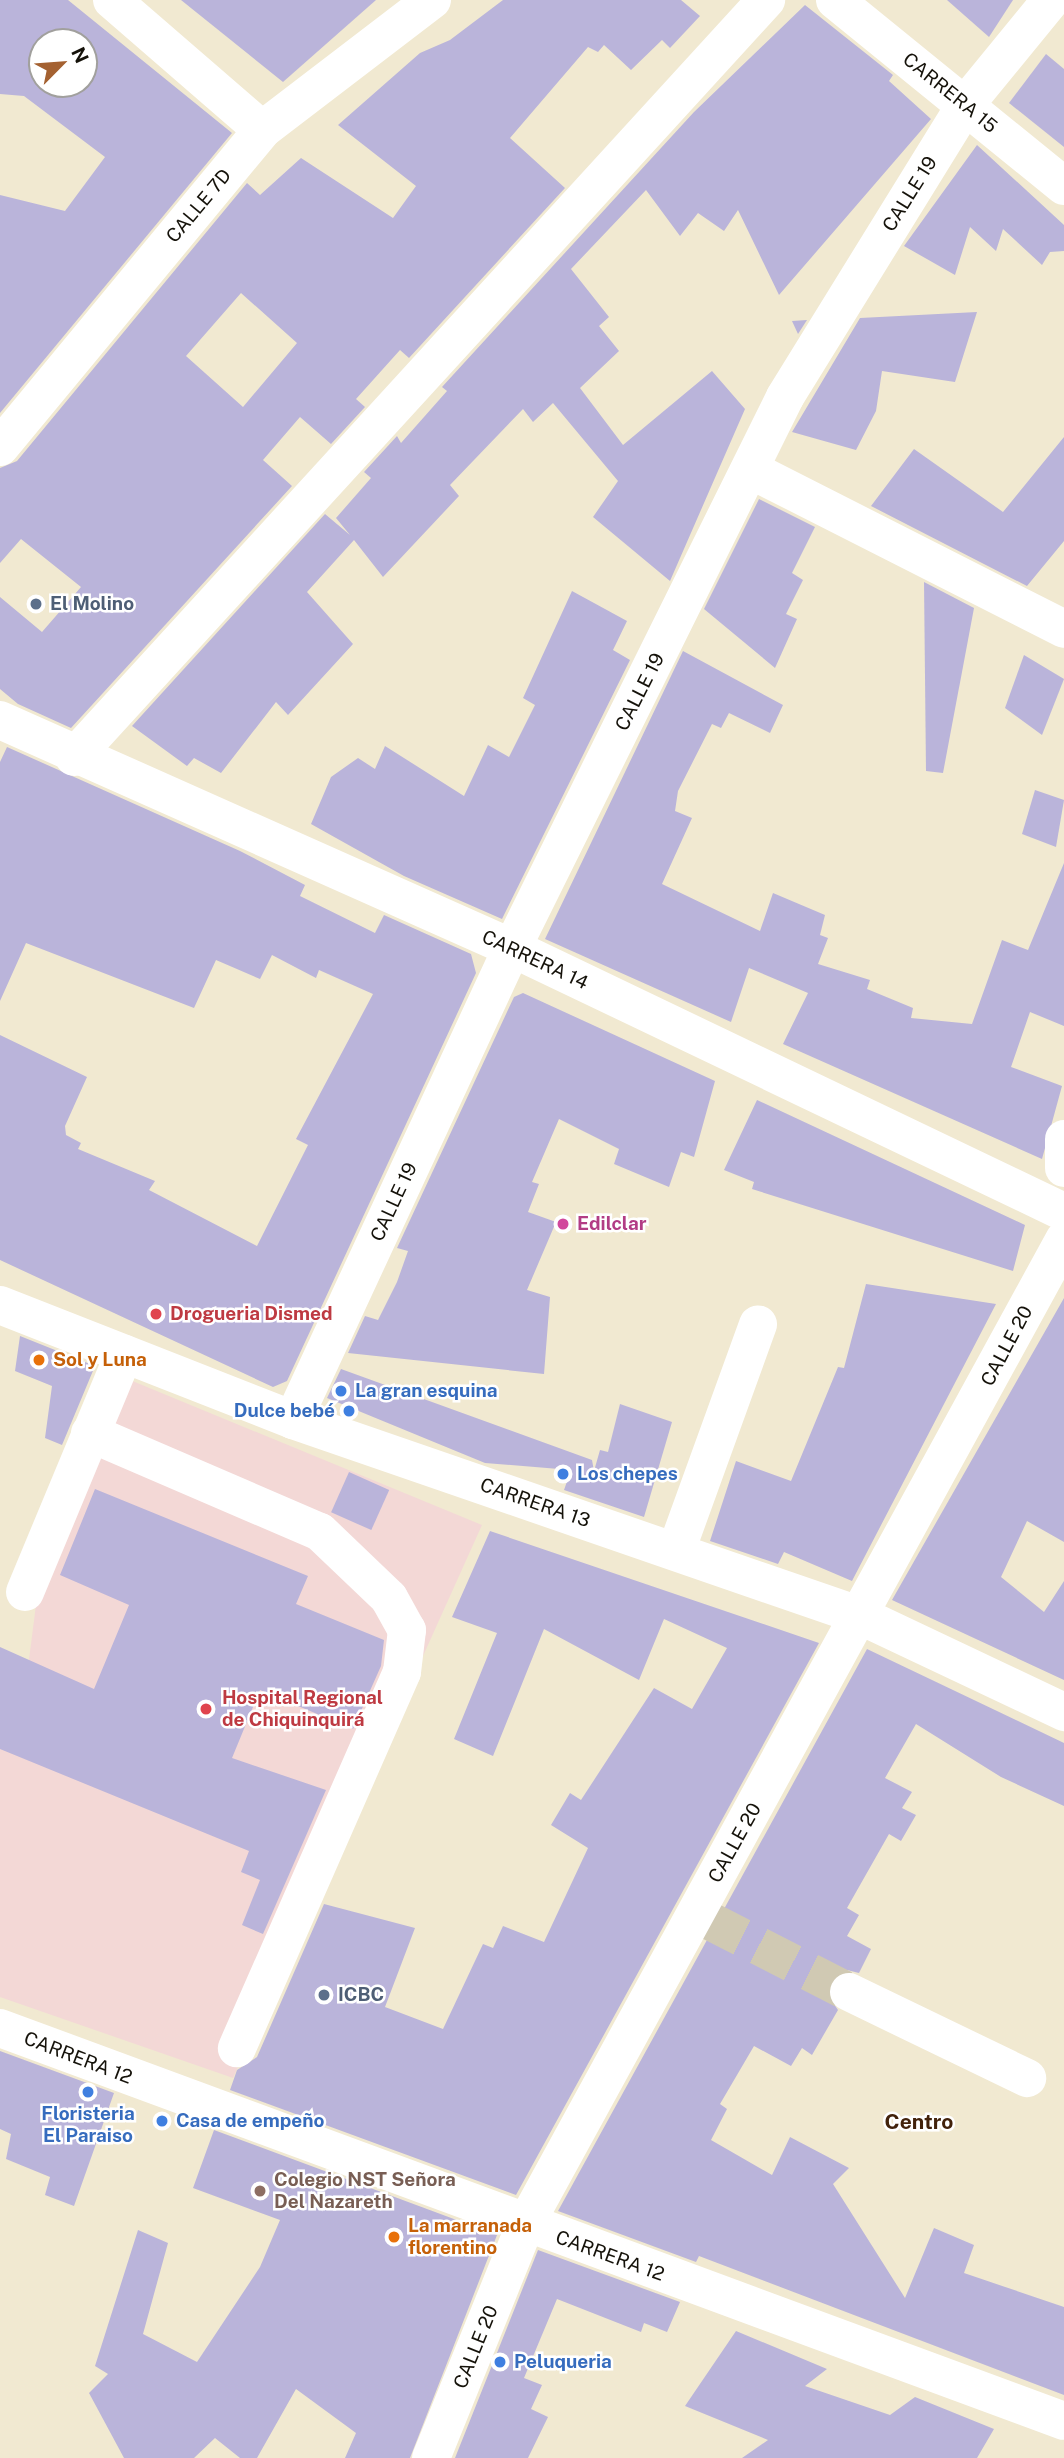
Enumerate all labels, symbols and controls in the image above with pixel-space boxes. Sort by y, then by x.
north arrow [28,28,98,98]
text: N [67,44,93,66]
street label: CARRERA 15 [898,48,1002,138]
street label: CALLE 19 [878,152,942,236]
street label: CALLE 7D [162,164,236,248]
place label: El Molino [50,593,134,615]
marker: El Molino [28,596,44,612]
street label: CALLE 19 [611,649,669,735]
street label: CARRERA 14 [478,925,592,995]
street label: CALLE 19 [366,1159,422,1245]
place label: Edilclar [577,1213,647,1235]
marker: Edilclar [555,1216,571,1232]
street label: CALLE 20 [976,1302,1038,1390]
place label: Drogueria Dismed [170,1303,333,1325]
marker: Drogueria Dismed [148,1306,164,1322]
place label: Sol y Luna [53,1349,147,1371]
marker: Sol y Luna [31,1352,47,1368]
place label: La gran esquina [355,1380,498,1402]
marker: La gran esquina [333,1383,349,1399]
place label: Dulce bebé [234,1400,335,1422]
marker: Dulce bebé [341,1403,357,1419]
place label: Los chepes [577,1463,678,1485]
marker: Los chepes [555,1466,571,1482]
street label: CARRERA 13 [477,1474,593,1532]
place label: Hospital Regional de Chiquinquirá [222,1687,383,1731]
marker: Hospital Regional de Chiquinquirá [196,1699,216,1719]
street label: CALLE 20 [704,1799,766,1887]
place label: ICBC [338,1984,384,2006]
marker: ICBC [316,1987,332,2003]
street label: CARRERA 12 [21,2027,135,2089]
marker: Floristeria El Paraiso [80,2084,96,2100]
place label: Floristeria El Paraiso [41,2103,135,2147]
district label: Centro [885,2109,953,2135]
place label: Casa de empeño [176,2110,325,2132]
marker: Casa de empeño [154,2113,170,2129]
place label: Colegio NST Señora Del Nazareth [274,2169,456,2213]
marker: Colegio NST Señora Del Nazareth [252,2183,268,2199]
place label: La marranada florentino [408,2215,532,2259]
street label: CARRERA 12 [553,2226,667,2286]
marker: La marranada florentino [386,2229,402,2245]
street label: CALLE 20 [449,2302,503,2392]
place label: Peluqueria [514,2351,612,2373]
marker: Peluqueria [492,2354,508,2370]

